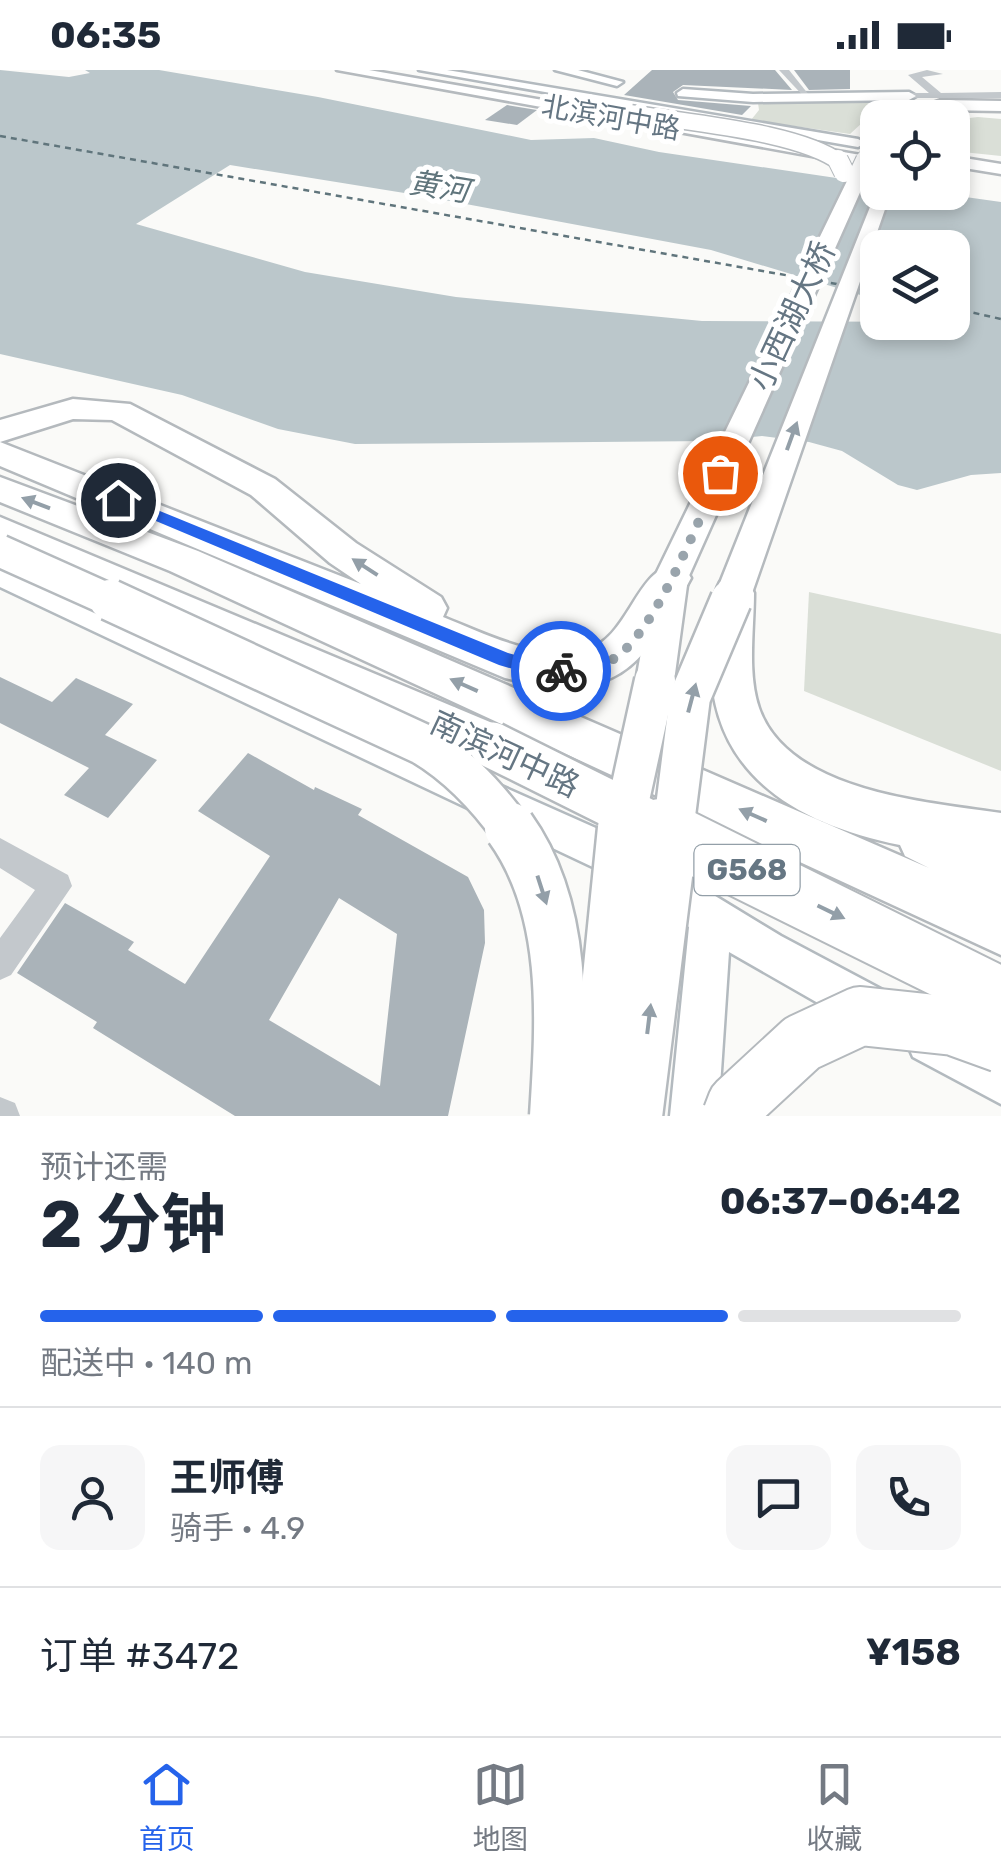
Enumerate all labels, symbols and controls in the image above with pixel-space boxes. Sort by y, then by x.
text: 06:35 [50,12,161,58]
street label: 北滨河中路 [539,89,683,146]
map controls [860,100,970,340]
button: locate [860,100,970,210]
water label: 黄河 [407,165,476,210]
button: layers [860,230,970,340]
street label: 小西湖大桥 [741,235,843,397]
one-way arrow [785,421,800,451]
pin [678,431,763,516]
icon: bag [693,446,748,501]
pin [76,458,161,543]
icon: home [91,473,146,528]
one-way arrow [20,495,50,511]
one-way arrow [352,559,379,577]
courier [511,621,611,721]
icon: bike [534,644,589,699]
one-way arrow [449,677,479,693]
one-way arrow [685,682,701,713]
street label: 南滨河中路 [424,703,586,805]
one-way arrow [738,807,768,823]
road number: G568 [694,845,800,895]
one-way arrow [536,876,551,906]
one-way arrow [817,903,846,920]
one-way arrow [641,1003,657,1035]
text: 预计还需 [40,1148,168,1186]
text: 06:37–06:42 [720,1178,961,1224]
text: 2 分钟 [40,1186,226,1263]
text: 配送中 · 140 m [40,1344,252,1382]
button: person [40,1445,145,1550]
button: chat [726,1445,831,1550]
button: phone [856,1445,961,1550]
text: 王师傅 [170,1455,284,1501]
text: 骑手 · 4.9 [170,1509,305,1547]
text: ¥158 [866,1629,961,1675]
text: 订单 #3472 [40,1633,239,1679]
tab: 首页 [139,1757,195,1857]
tab: 地图 [472,1757,528,1857]
tab: 收藏 [806,1757,862,1857]

